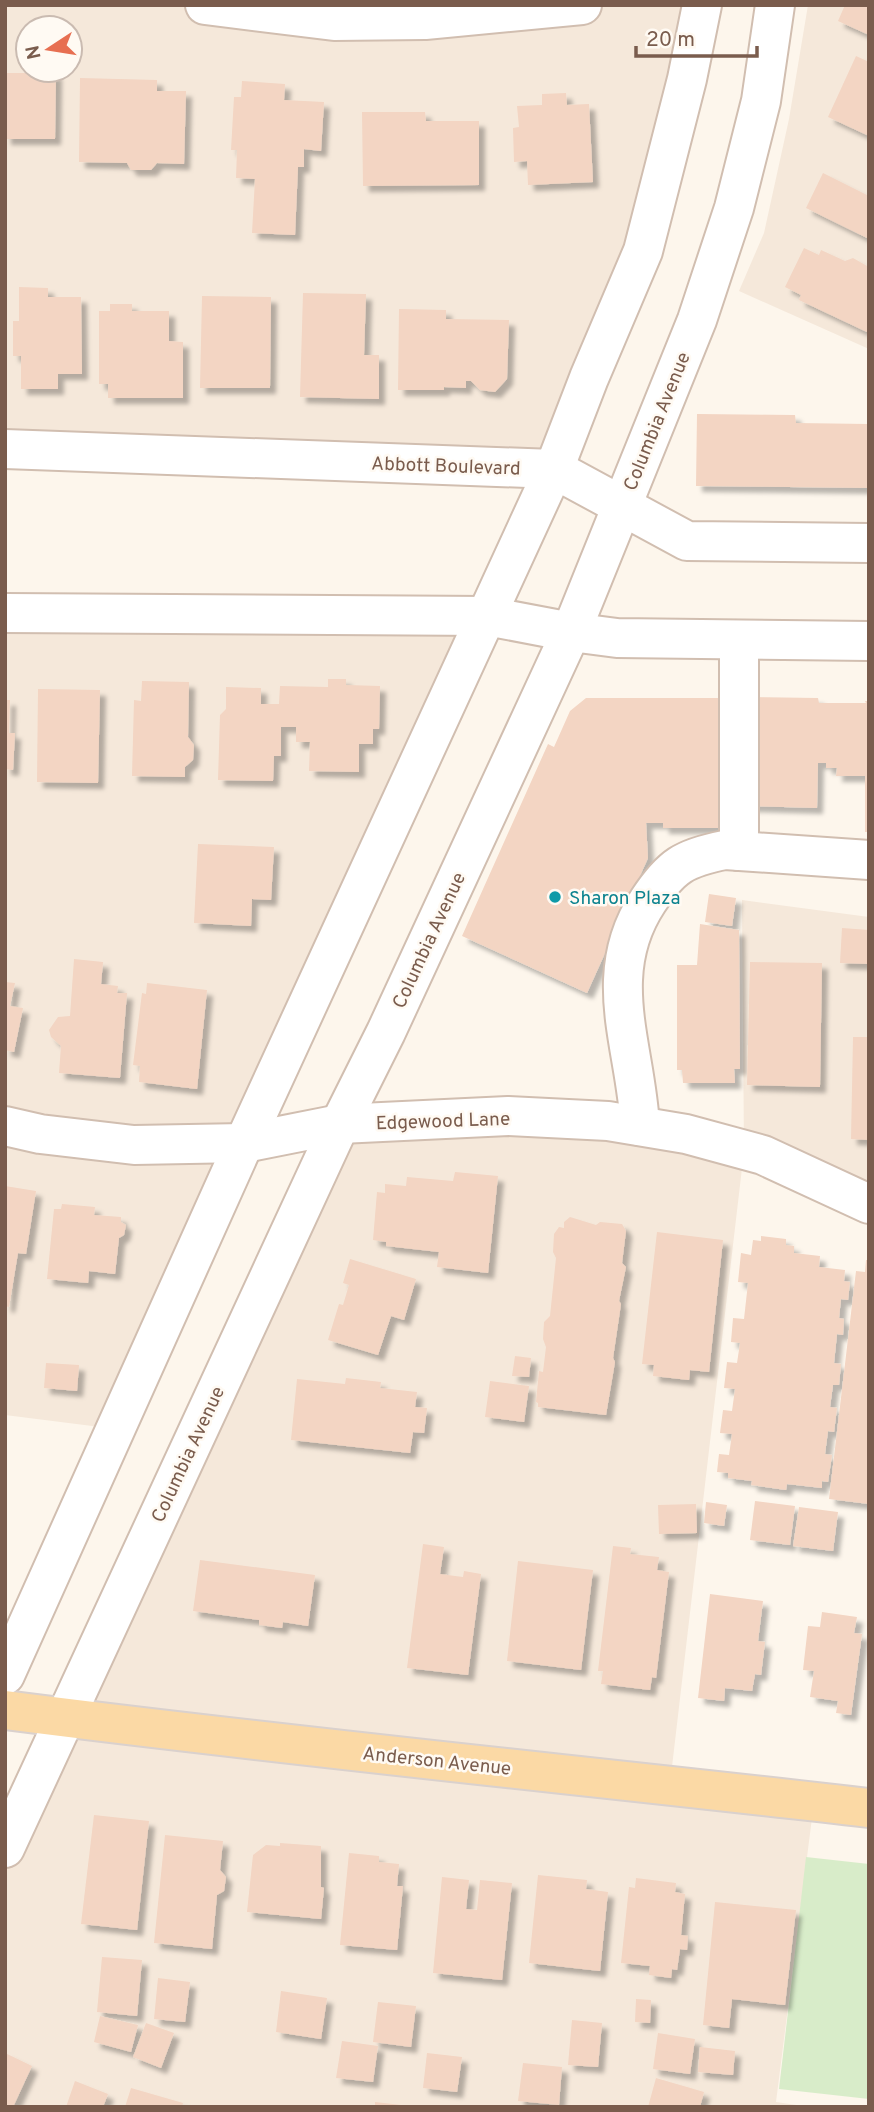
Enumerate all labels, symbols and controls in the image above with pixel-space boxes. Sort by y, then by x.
north arrow [14,14,84,84]
scale bar [636,14,757,58]
text: 20 m [646,27,695,54]
text: N [21,43,47,61]
street label: Columbia Avenue [619,349,697,495]
street label: Abbott Boulevard [371,452,521,482]
street label: Columbia Avenue [388,869,472,1013]
place label: Sharon Plaza [569,887,681,911]
marker: Sharon Plaza [547,889,563,905]
street label: Edgewood Lane [375,1108,511,1136]
street label: Columbia Avenue [147,1383,231,1527]
street label: Anderson Avenue [361,1742,512,1782]

